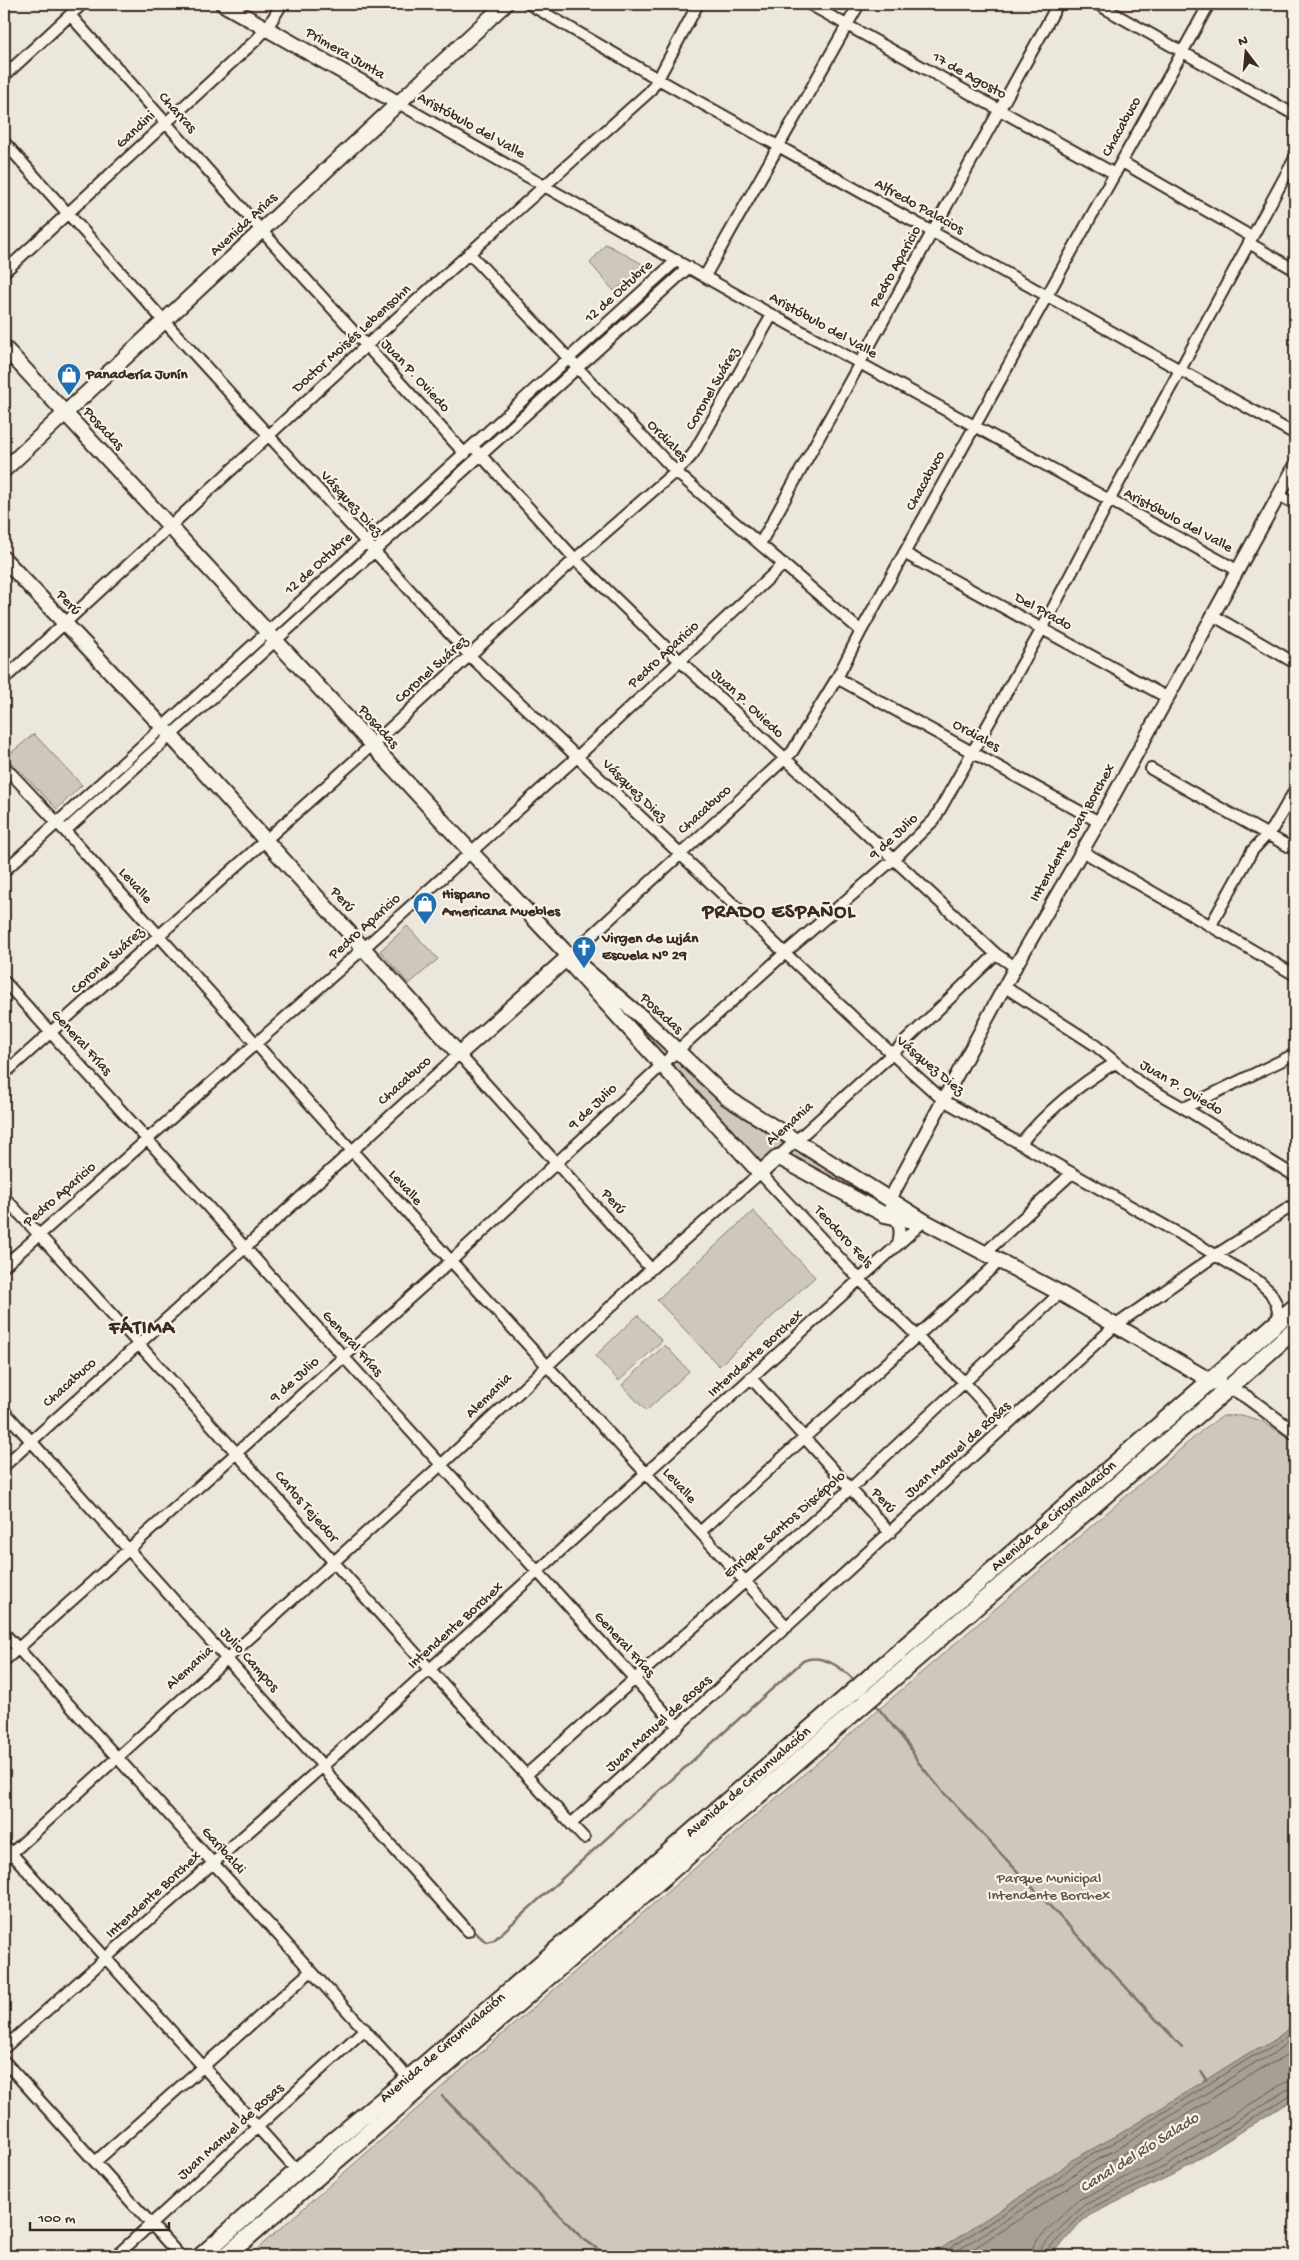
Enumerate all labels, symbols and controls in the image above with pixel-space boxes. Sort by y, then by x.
street label: Primera Junta [301,23,389,84]
north arrow [1222,28,1272,78]
text: N [1236,32,1250,51]
street label: 17 de Agosto [928,48,1009,104]
street label: Charras [154,89,200,138]
street label: Aristóbulo del Valle [414,89,528,163]
street label: Chacabuco [1098,94,1146,160]
street label: Gandini [113,107,159,153]
street label: Alfredo Palacios [871,175,967,239]
street label: Avenida Arias [207,189,282,261]
street label: Pedro Aparicio [866,223,926,312]
street label: 12 de Octubre [581,257,657,328]
street label: Doctor Moisés Lebensohn [288,281,415,398]
street label: Aristóbulo del Valle [766,289,880,363]
street label: Juan P. Oviedo [376,336,454,417]
street label: Coronel Suárez [682,344,744,434]
shop icon: Panadería Junín [56,362,82,396]
place label: Panadería Junín [85,366,188,384]
street label: Posadas [78,403,128,455]
street label: Ordiales [643,416,692,466]
street label: Chacabuco [902,448,950,514]
street label: Vásquez Diez [315,467,386,541]
street label: Aristóbulo del Valle [1120,485,1236,557]
street label: 12 de Octubre [281,529,357,600]
street label: Perú [51,586,84,620]
street label: Del Prado [1010,588,1075,635]
street label: Pedro Aparicio [624,617,703,693]
street label: Coronel Suárez [392,632,473,708]
street label: Juan P. Oviedo [707,665,788,743]
street label: Posadas [353,701,403,753]
street label: Ordiales [949,716,1003,757]
street label: Vásquez Diez [597,755,671,827]
street label: Intendente Juan Borchex [1026,761,1120,905]
street label: Chacabuco [675,781,736,839]
street label: 9 de Julio [865,810,922,865]
street label: Levalle [114,864,156,908]
street label: Perú [325,883,358,917]
place label: Hispano Americana Muebles [441,886,561,921]
street label: Pedro Aparicio [325,890,405,965]
shop icon: Hispano Americana Muebles [412,891,438,925]
district label: PRADO ESPAÑOL [701,901,856,925]
street label: Coronel Suárez [68,923,149,999]
place label: Virgen de Luján Escuela Nº 29 [601,930,699,965]
church icon: Virgen de Luján Escuela Nº 29 [571,935,597,969]
street label: Posadas [635,989,687,1039]
street label: General Frías [47,1006,116,1080]
street label: Vásquez Diez [891,1032,968,1100]
street label: Chacabuco [375,1052,436,1110]
street label: Juan P. Oviedo [1136,1056,1226,1120]
street label: 9 de Julio [564,1080,621,1135]
street label: Alemania [763,1098,818,1150]
street label: Pedro Aparicio [19,1158,100,1232]
street label: Levalle [384,1166,426,1210]
street label: Perú [596,1185,629,1219]
street label: Teodoro Fels [809,1201,877,1272]
street label: Intendente Borchex [705,1306,808,1402]
street label: General Frías [318,1307,387,1381]
district label: FÁTIMA [108,1316,176,1341]
street label: 9 de Julio [266,1353,324,1408]
street label: Chacabuco [40,1354,101,1412]
street label: Alemania [462,1369,516,1422]
street label: Juan Manuel de Rosas [901,1397,1015,1502]
street label: Avenida de Circunvalación [988,1457,1121,1576]
street label: Levalle [658,1464,700,1508]
street label: Carlos Tejedor [270,1467,343,1548]
street label: Enrique Santos Discépolo [720,1467,850,1583]
street label: Perú [866,1484,899,1518]
street label: Intendente Borchex [405,1578,508,1674]
street label: General Frías [590,1608,659,1682]
street label: Julio Campos [215,1624,283,1696]
street label: Alemania [163,1642,218,1694]
street label: Juan Manuel de Rosas [602,1671,716,1776]
street label: Avenida de Circunvalación [682,1723,815,1842]
street label: Garibaldi [197,1823,249,1879]
street label: Intendente Borchex [103,1847,206,1943]
park label: Parque Municipal Intendente Borchex [988,1870,1110,1905]
street label: Avenida de Circunvalación [376,1989,509,2107]
street label: Juan Manuel de Rosas [174,2079,288,2184]
water label: Canal del Río Salado [1077,2109,1204,2198]
scale bar [30,2200,169,2232]
text: 100 m [37,2210,76,2228]

